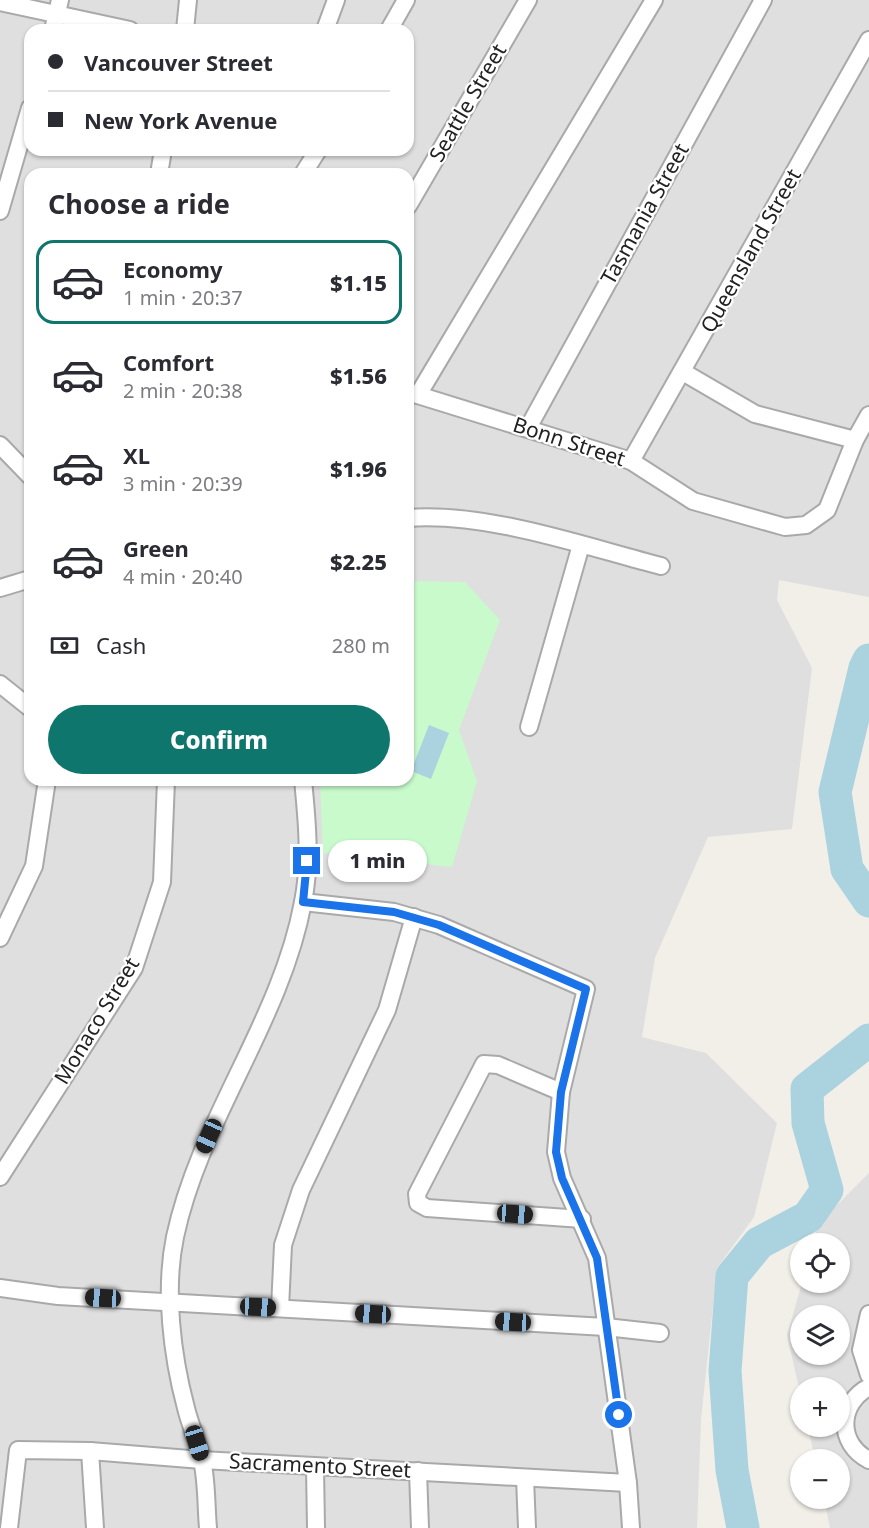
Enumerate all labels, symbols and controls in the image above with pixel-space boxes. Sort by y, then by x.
street label: Seattle Street [422,38,512,167]
text: Vancouver Street [84,47,273,77]
text: New York Avenue [84,105,277,135]
street label: Tasmania Street [594,137,695,289]
street label: Queensland Street [693,163,807,337]
text: Choose a ride [48,185,230,222]
text: Economy [123,254,222,284]
icon: car [51,255,105,309]
text: $1.15 [330,267,387,297]
text: 1 min · 20:37 [123,284,243,311]
text: Comfort [123,347,214,377]
icon: car [51,348,105,402]
text: $1.56 [330,360,387,390]
text: 2 min · 20:38 [123,377,243,404]
street label: Bonn Street [510,410,629,472]
text: XL [123,440,150,470]
icon: car [51,441,105,495]
text: $1.96 [330,453,387,483]
text: 3 min · 20:39 [123,470,243,497]
text: Green [123,533,189,563]
icon: car [51,534,105,588]
text: $2.25 [330,546,387,576]
text: 4 min · 20:40 [123,563,243,590]
icon: cash [48,629,81,662]
text: Cash [96,630,146,660]
text: 280 m [332,632,390,659]
button: Confirm [48,705,390,774]
callout: 1 min [328,840,427,882]
route end [293,847,320,874]
text: 1 min [350,847,405,874]
street label: Monaco Street [47,951,145,1089]
car [193,1116,225,1156]
car [496,1204,534,1224]
map controls [790,1233,850,1509]
button: locate [790,1233,850,1293]
car [85,1288,121,1308]
car [240,1297,276,1317]
car [355,1304,391,1324]
button: layers [790,1305,850,1365]
car [495,1312,531,1332]
button: + [790,1377,850,1437]
route start [605,1401,632,1428]
car [183,1423,211,1463]
street label: Sacramento Street [228,1446,412,1484]
button: − [790,1449,850,1509]

